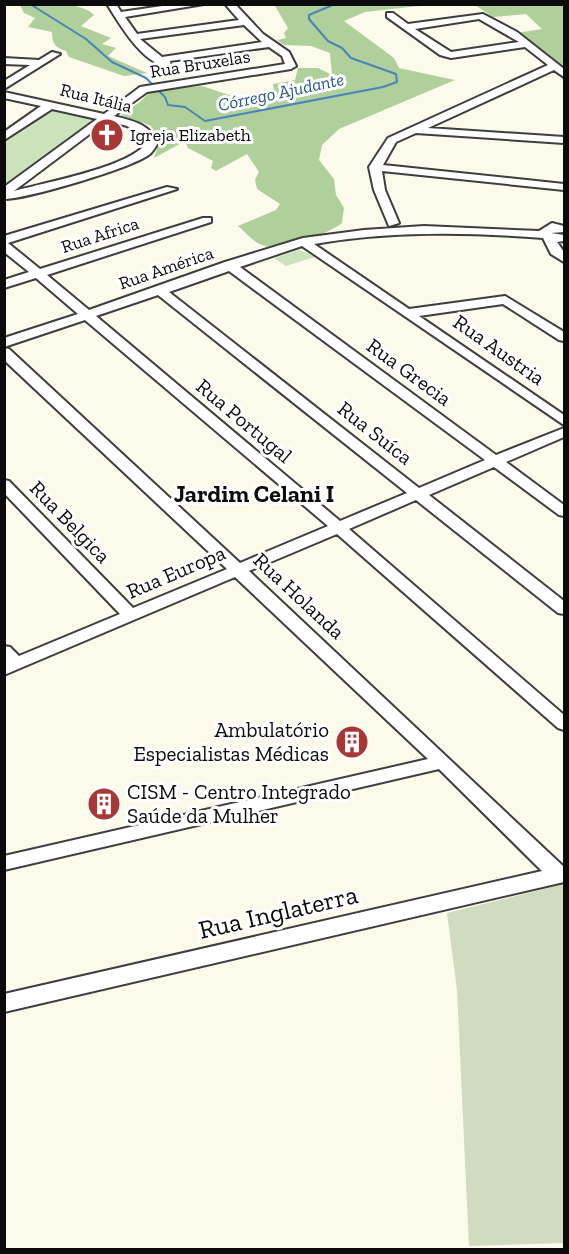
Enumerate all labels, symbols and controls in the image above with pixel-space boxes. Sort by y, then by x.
street label: Rua Bruxelas [148,45,252,83]
water label: Córrego Ajudante [216,68,346,116]
street label: Rua Itália [58,78,135,118]
church icon: Igreja Elizabeth [89,117,125,153]
place label: Igreja Elizabeth [130,124,251,146]
street label: Rua Africa [58,212,142,258]
street label: Rua América [116,241,217,294]
street label: Rua Austria [449,309,550,390]
street label: Rua Grecia [362,333,457,411]
street label: Rua Portugal [191,373,298,468]
street label: Rua Suíca [333,396,418,470]
street label: Rua Belgica [25,475,116,568]
district label: Jardim Celani I [174,479,334,508]
street label: Rua Europa [123,540,229,604]
street label: Rua Holanda [249,547,350,644]
place label: Ambulatório Especialistas Médicas [133,717,329,766]
building icon: Ambulatório Especialistas Médicas [334,724,370,760]
place label: CISM - Centro Integrado Saúde da Mulher [127,779,351,828]
building icon: CISM - Centro Integrado Saúde da Mulher [86,786,122,822]
street label: Rua Inglaterra [195,878,361,946]

